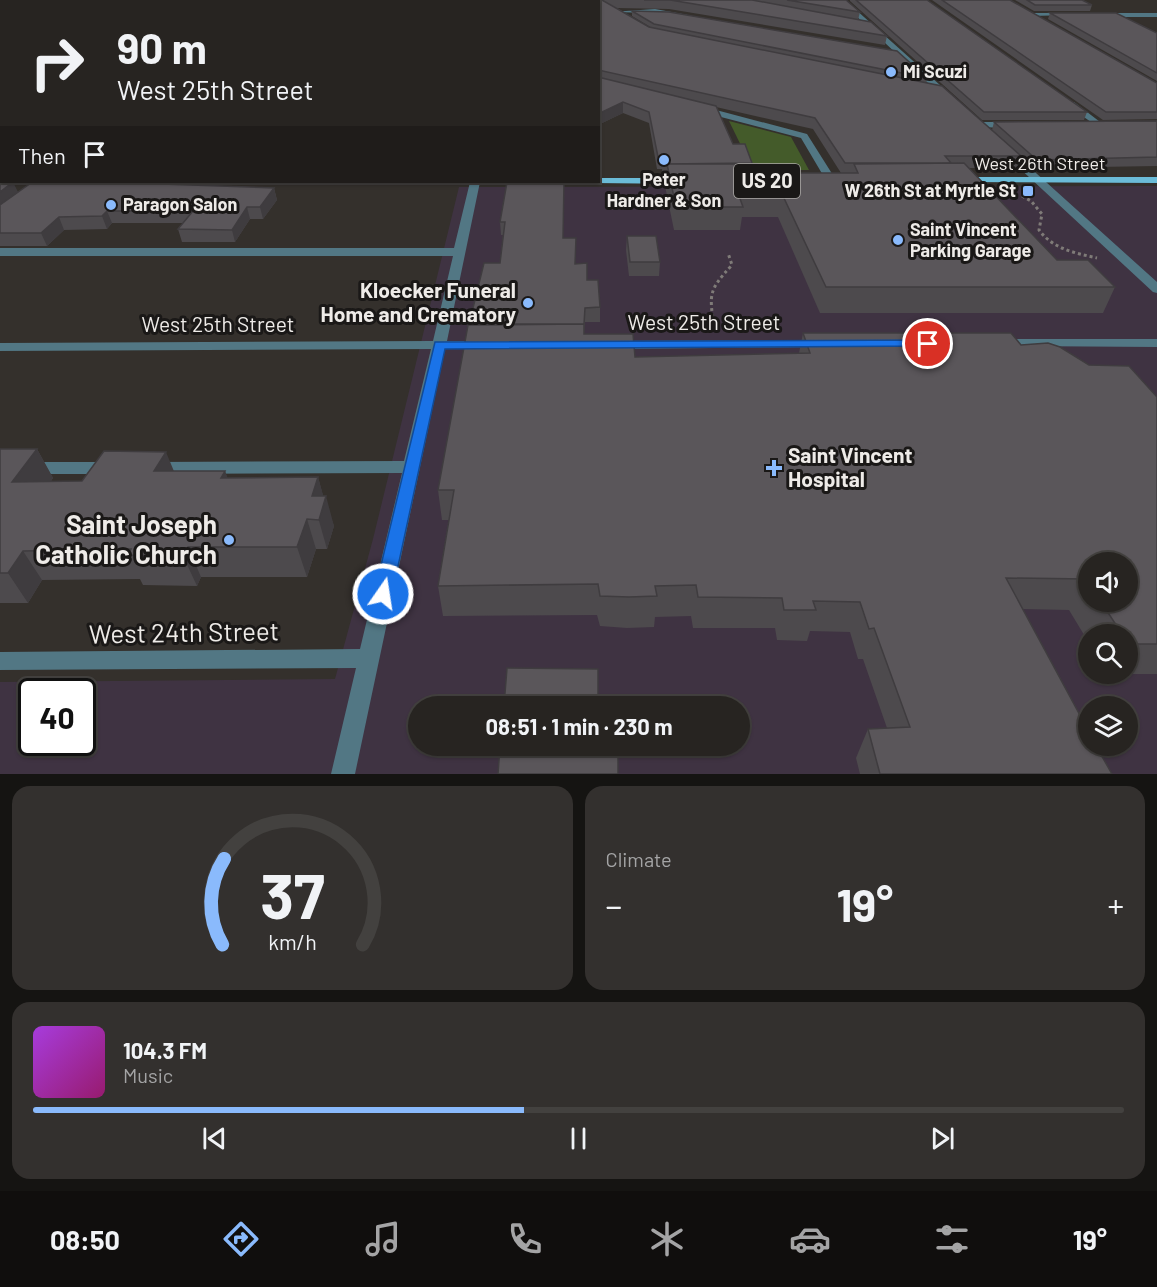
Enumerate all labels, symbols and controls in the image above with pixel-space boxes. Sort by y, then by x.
text: 90 m [117,22,207,72]
icon: right [18,24,96,102]
place label: Mi Scuzi [903,60,967,82]
marker: Mi Scuzi [884,65,898,79]
text: West 25th Street [117,73,314,105]
icon: arrive [78,138,111,171]
text: Then [18,142,66,168]
street label: West 26th Street [974,152,1106,174]
marker: Peter Hardner & Son [657,153,671,167]
road number: US 20 [734,164,800,198]
place label: Peter Hardner & Son [607,168,721,211]
place label: W 26th St at Myrtle St [845,179,1016,201]
marker: W 26th St at Myrtle St [1021,184,1035,198]
place label: Paragon Salon [123,193,237,215]
marker: Paragon Salon [104,198,118,212]
place label: Saint Vincent Parking Garage [910,218,1031,261]
marker: Saint Vincent Parking Garage [891,233,905,247]
place label: Kloecker Funeral Home and Crematory [321,277,516,326]
marker: Kloecker Funeral Home and Crematory [521,296,535,310]
street label: West 25th Street [628,309,780,334]
street label: West 25th Street [142,311,294,336]
pin [902,318,953,369]
icon: arrive [911,327,944,360]
place label: Saint Vincent Hospital [788,442,912,491]
marker: Saint Vincent Hospital [765,459,783,477]
place label: Saint Joseph Catholic Church [35,508,217,569]
marker: Saint Joseph Catholic Church [222,533,236,547]
map controls [1078,552,1138,756]
button: sound [1078,552,1138,612]
position arrow [351,562,415,626]
street label: West 24th Street [89,614,279,649]
button: search [1078,624,1138,684]
speed limit sign: 40 [18,678,96,756]
button: layers [1078,696,1138,756]
text: 08:51 · 1 min · 230 m [485,713,673,739]
text: Climate [606,847,672,871]
text: 37 [260,857,325,931]
text: 19° [836,877,893,931]
text: − [606,885,622,925]
text: + [1108,885,1124,925]
text: km/h [268,929,317,954]
text: 104.3 FM [123,1037,207,1063]
text: Music [123,1063,173,1087]
icon: previous [198,1122,231,1155]
icon: pause [562,1122,595,1155]
icon: next [926,1122,959,1155]
icon: directions [220,1218,262,1260]
icon: music [362,1218,404,1260]
icon: phone [504,1218,546,1260]
icon: climate [646,1218,688,1260]
icon: car [789,1218,831,1260]
icon: filters [931,1218,973,1260]
text: 08:50 [50,1223,120,1255]
text: 19° [1073,1223,1107,1255]

